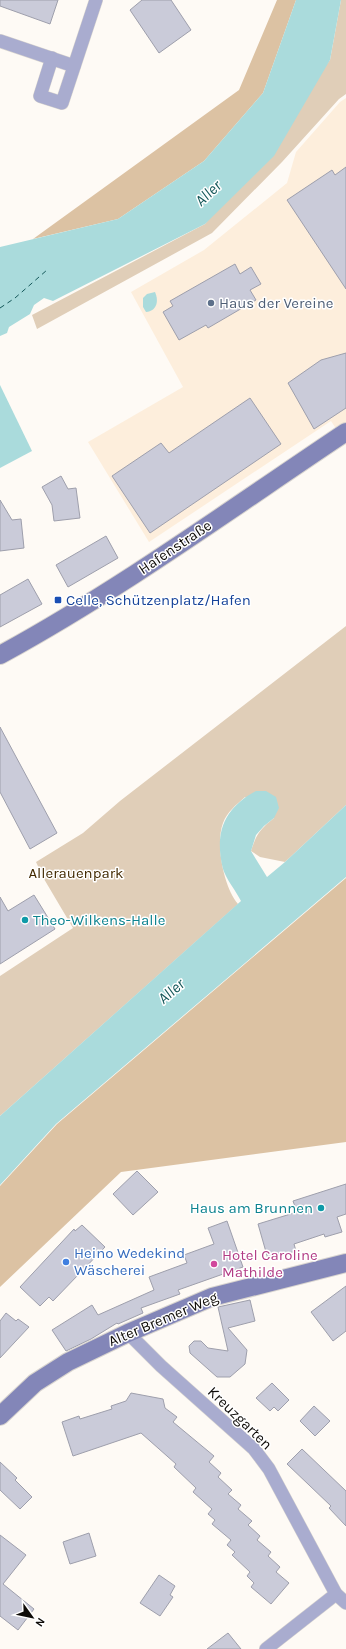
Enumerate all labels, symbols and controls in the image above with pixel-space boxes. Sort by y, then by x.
water label: Aller [191,176,226,210]
place label: Haus der Vereine [219,294,333,312]
marker: Haus der Vereine [206,298,216,308]
street label: Hafenstraße [135,516,215,578]
place label: Celle, Schützenplatz/Hafen [66,591,251,609]
marker: Celle, Schützenplatz/Hafen [53,595,63,605]
park label: Allerauenpark [28,864,124,882]
place label: Theo-Wilkens-Halle [33,911,165,929]
marker: Theo-Wilkens-Halle [20,915,30,925]
water label: Aller [154,974,189,1008]
place label: Haus am Brunnen [190,1199,313,1217]
marker: Haus am Brunnen [316,1203,326,1213]
place label: Heino Wedekind Wäscherei [74,1244,185,1279]
place label: Hotel Caroline Mathilde [222,1246,318,1281]
marker: Heino Wedekind Wäscherei [61,1257,71,1267]
marker: Hotel Caroline Mathilde [209,1259,219,1269]
street label: Alter Bremer Weg [105,1288,221,1350]
street label: Kreuzgarten [204,1383,276,1453]
north arrow [12,1597,52,1637]
text: N [32,1615,48,1629]

